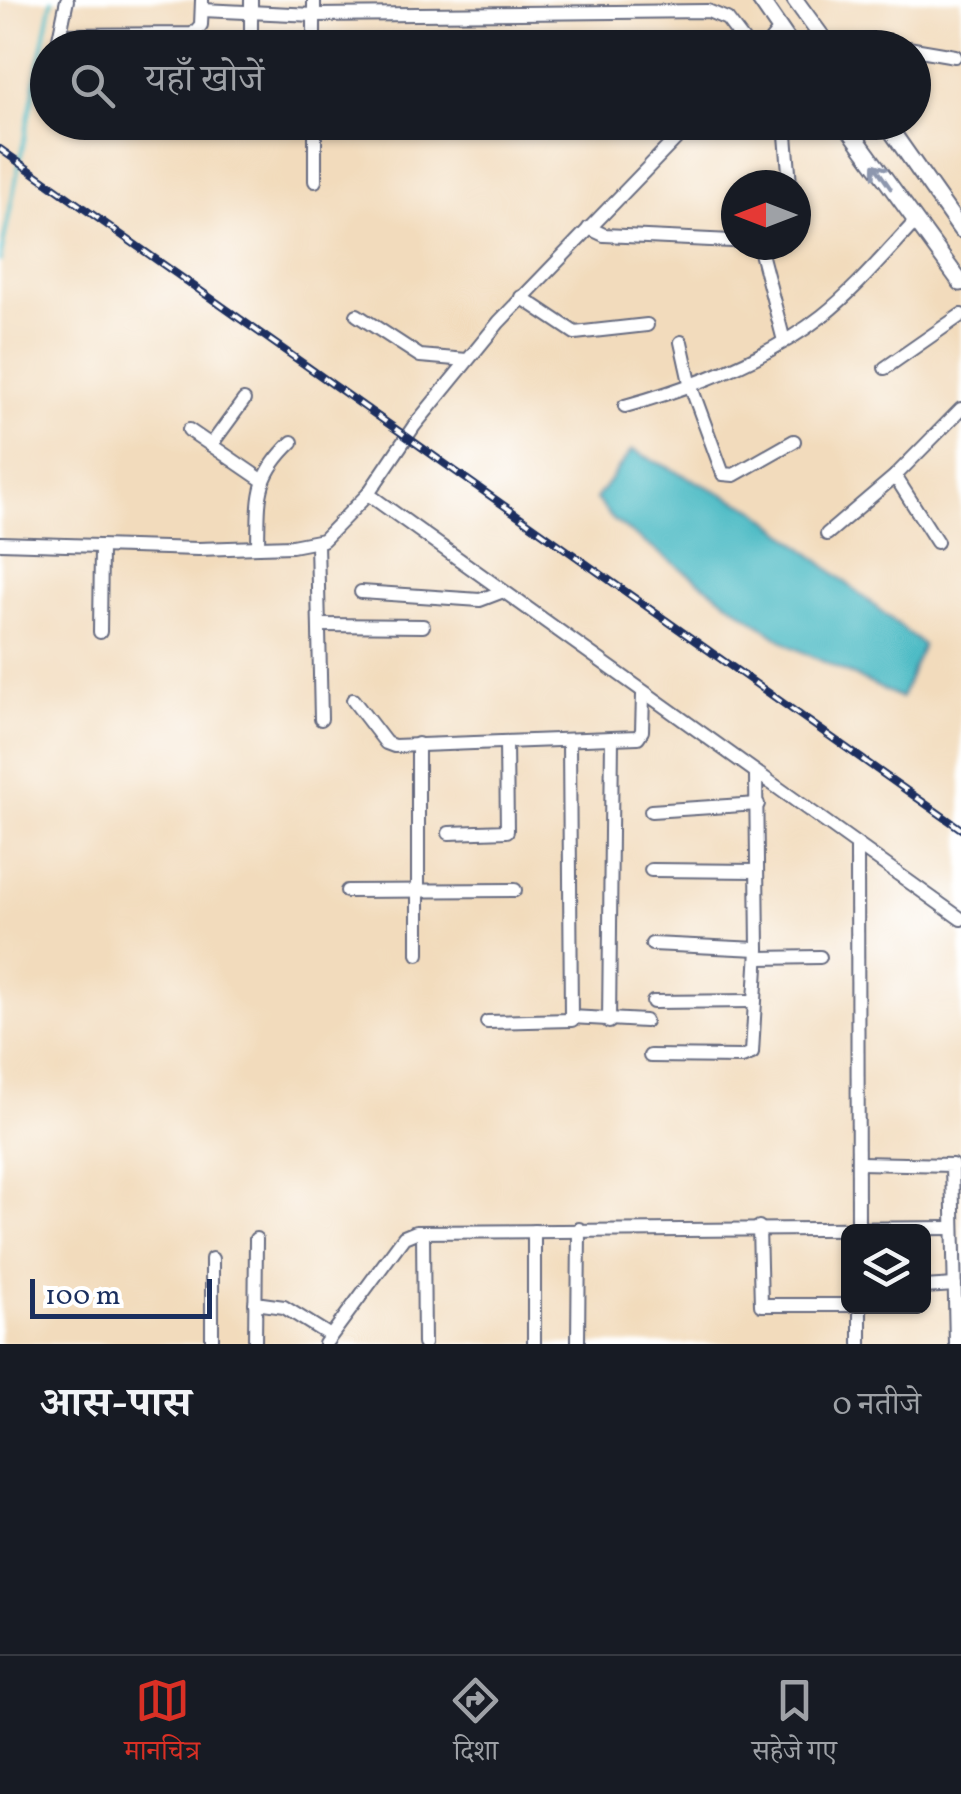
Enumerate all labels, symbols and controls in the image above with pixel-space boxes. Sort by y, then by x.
search box [30,30,931,140]
text: यहाँ खोजें [145,55,264,108]
icon: search [65,58,120,113]
one-way arrow [872,163,893,191]
north arrow [721,170,811,260]
map controls [841,1224,931,1314]
button: layers [841,1224,931,1314]
scale bar [30,1274,212,1318]
text: 100 m [45,1277,120,1316]
text: आस-पास [40,1376,191,1435]
text: 0 नतीजे [832,1384,921,1428]
tab: मानचित्र [124,1673,200,1778]
tab: दिशा [448,1673,503,1778]
tab: सहेजे गए [752,1673,837,1778]

